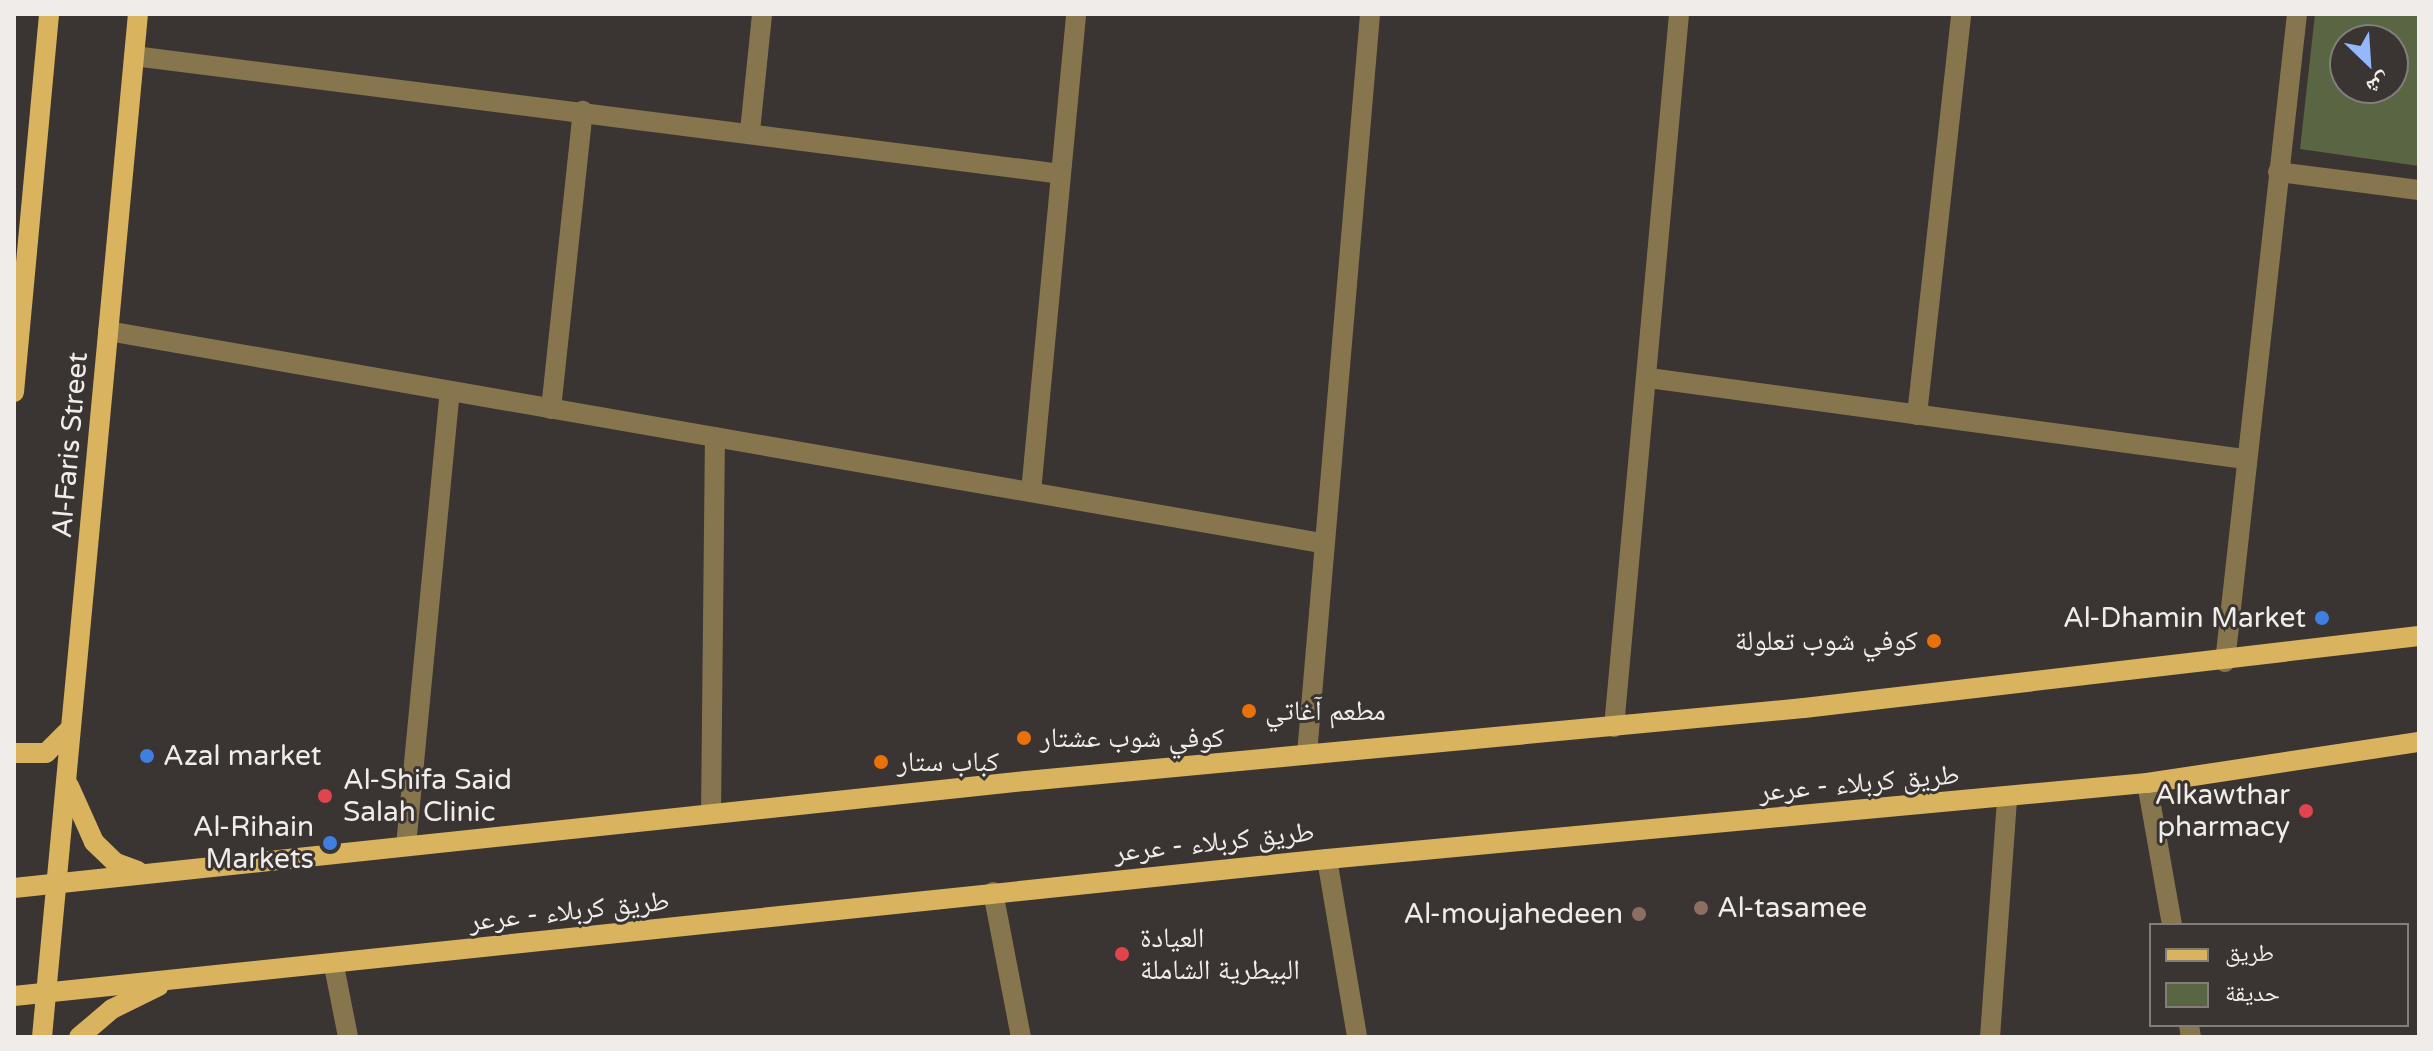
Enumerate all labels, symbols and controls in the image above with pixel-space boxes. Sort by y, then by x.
north arrow [2329,24,2409,104]
text: ش [2362,67,2394,101]
street label: Al-Faris Street [45,351,95,539]
place label: Al-Dhamin Market [2063,601,2306,635]
marker: Al-Dhamin Market [2313,609,2331,627]
place label: كوفي شوب تعلولة [1735,624,1918,658]
marker: كوفي شوب تعلولة [1925,632,1943,650]
place label: مطعم آغاتي [1265,694,1386,728]
marker: مطعم آغاتي [1240,702,1258,720]
place label: كوفي شوب عشتار [1040,721,1224,755]
marker: كوفي شوب عشتار [1015,729,1033,747]
place label: Azal market [163,739,322,773]
place label: كباب ستار [897,745,999,779]
marker: Azal market [138,747,156,765]
marker: كباب ستار [872,753,890,771]
street label: طريق كربلاء - عرعر [1757,757,1961,809]
place label: Al-Shifa Said Salah Clinic [343,763,512,829]
place label: Alkawthar pharmacy [2155,778,2290,844]
marker: Al-Shifa Said Salah Clinic [314,785,336,807]
marker: Alkawthar pharmacy [2297,802,2315,820]
place label: Al-Rihain Markets [193,810,314,876]
street label: طريق كربلاء - عرعر [1112,815,1316,869]
marker: Al-Rihain Markets [321,834,339,852]
street label: طريق كربلاء - عرعر [467,884,671,938]
place label: Al-tasamee [1717,891,1867,925]
place label: Al-moujahedeen [1404,897,1623,931]
marker: Al-tasamee [1692,899,1710,917]
marker: Al-moujahedeen [1630,905,1648,923]
place label: العيادة البيطرية الشاملة [1140,921,1300,987]
legend [2149,923,2409,1027]
text: طريق [2225,939,2274,968]
marker: العيادة البيطرية الشاملة [1111,943,1133,965]
text: حديقة [2225,979,2280,1008]

